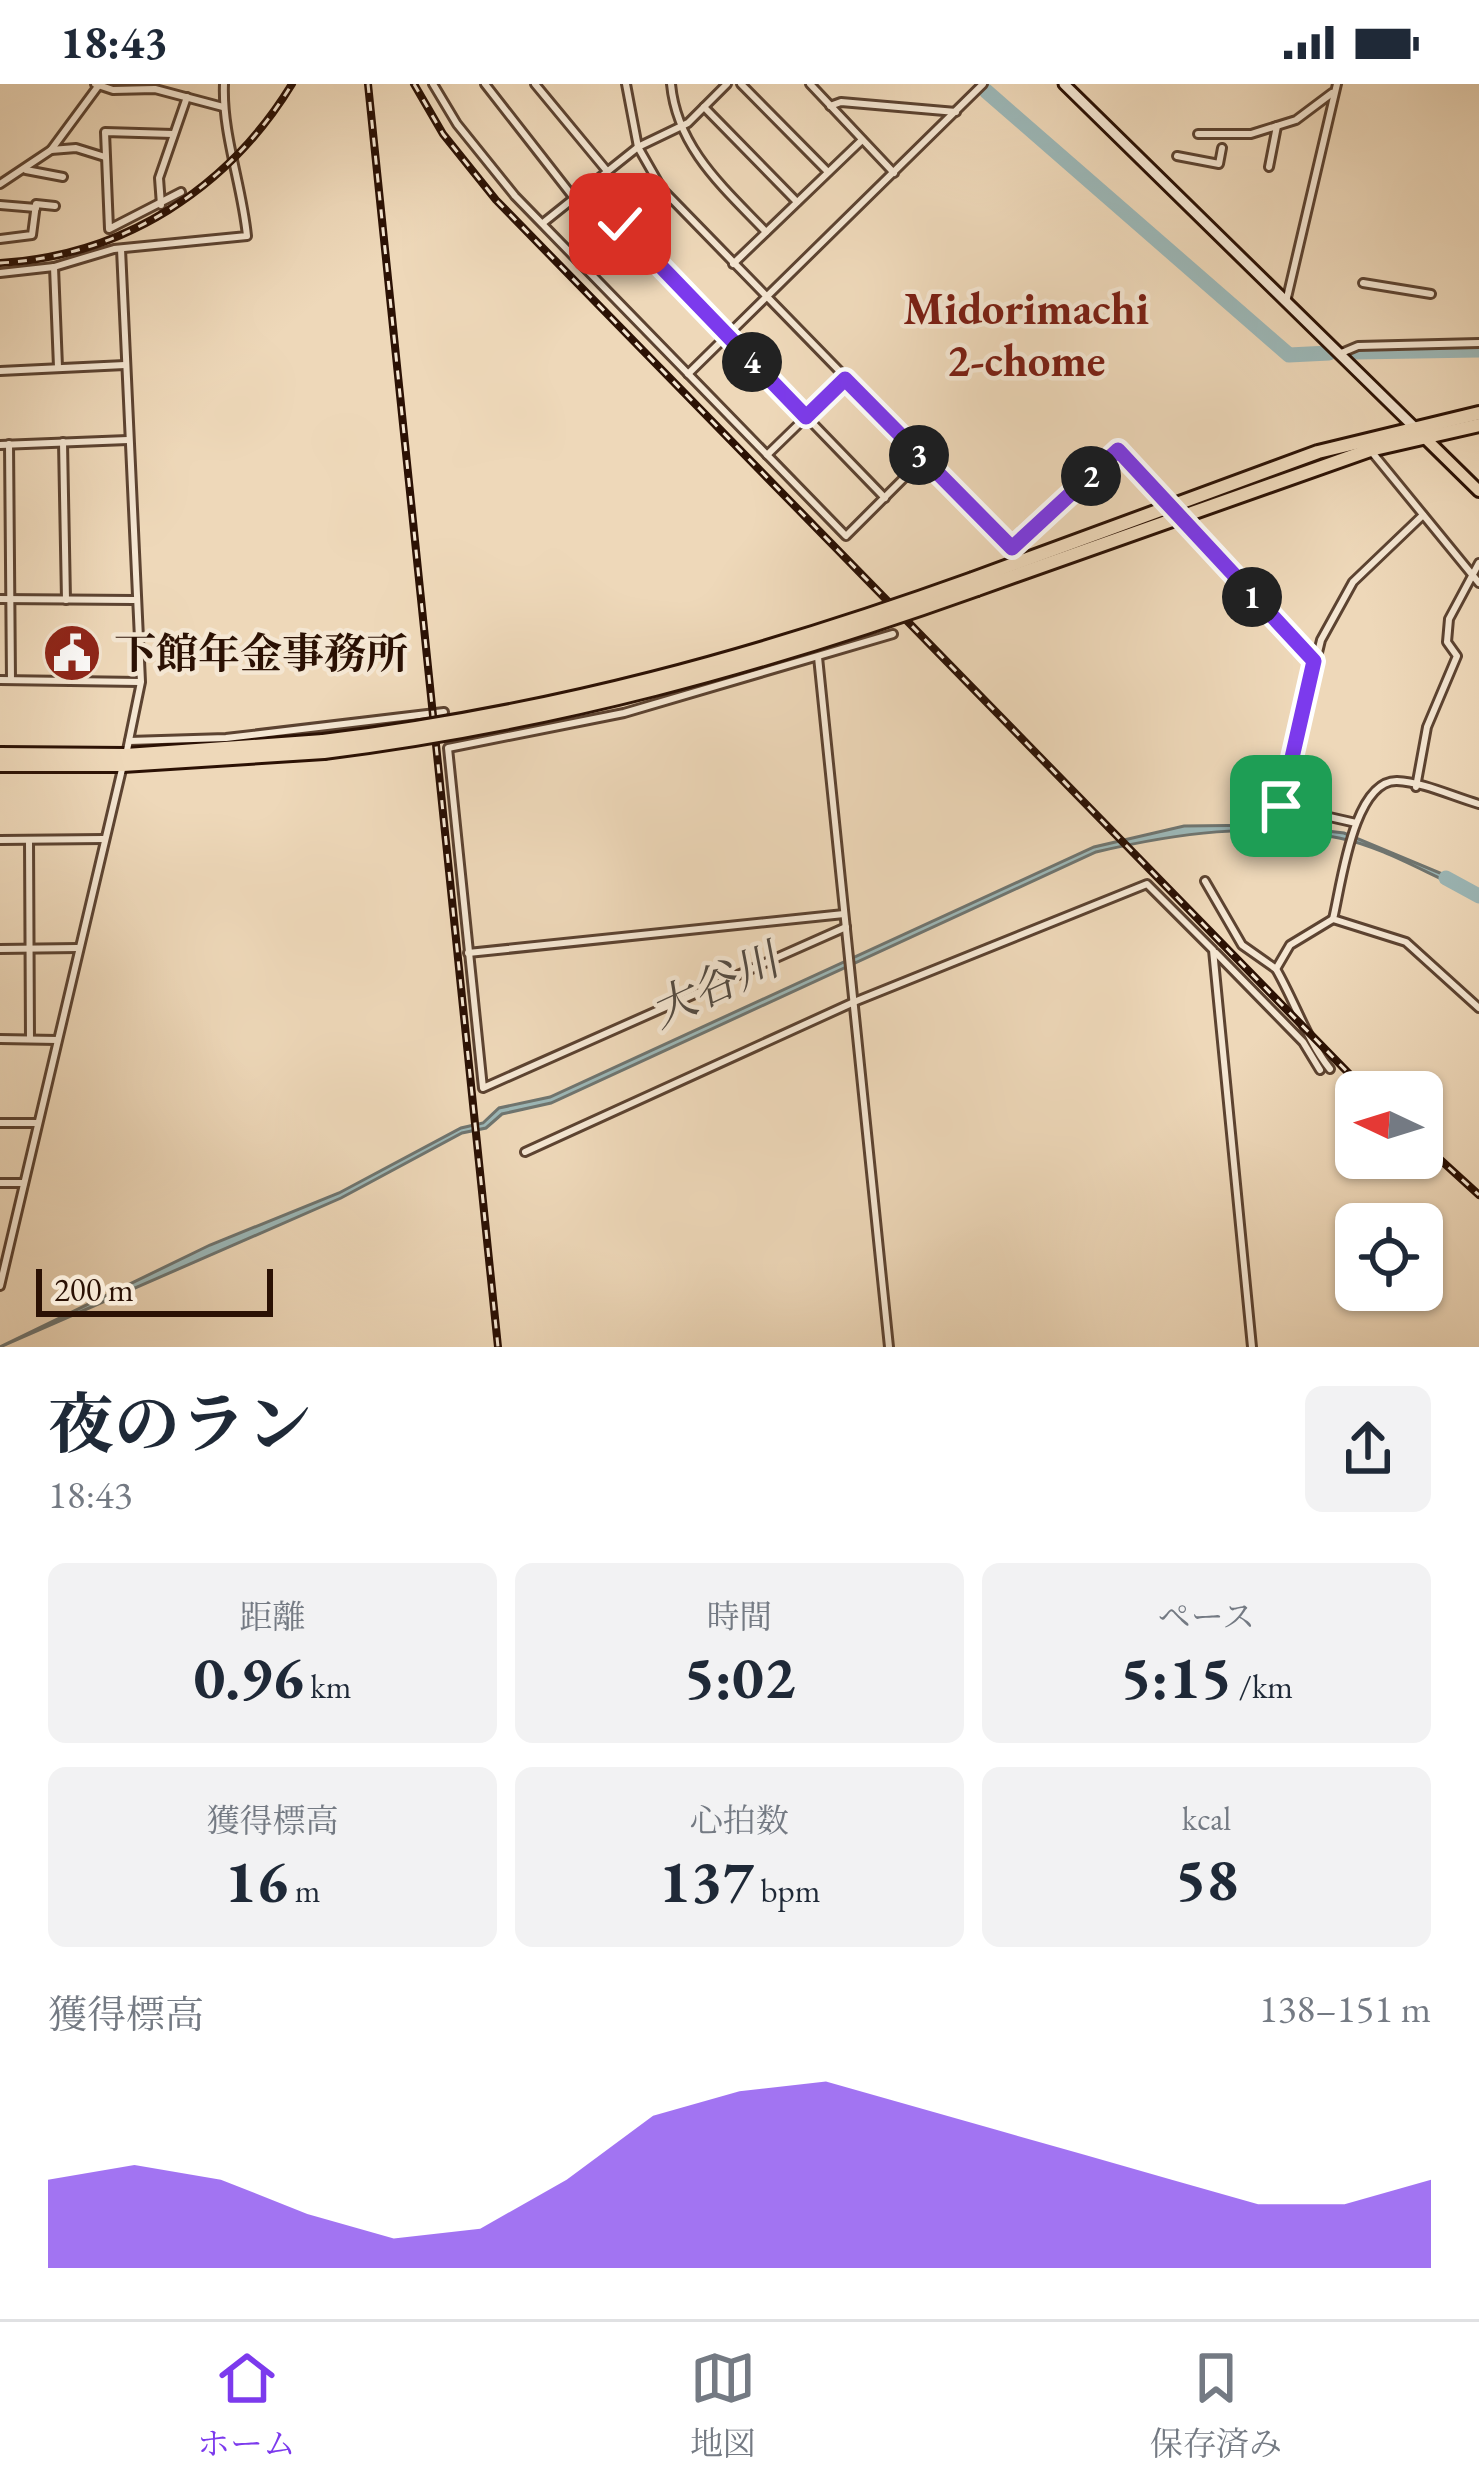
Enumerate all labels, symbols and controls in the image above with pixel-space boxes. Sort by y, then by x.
text: 18:43 [60,13,168,71]
pin [569,173,671,275]
icon: check [587,191,653,257]
district label: Midorimachi 2-chome [903,279,1149,389]
pin: 4 [722,332,782,392]
text: 4 [743,340,761,383]
pin: 3 [889,425,949,485]
text: 3 [910,433,928,476]
pin: 2 [1061,446,1121,506]
text: 2 [1082,454,1100,497]
pin: 1 [1222,567,1282,627]
text: 1 [1243,575,1261,618]
public building icon: 下館年金事務所 [41,622,103,684]
place label: 下館年金事務所 [114,626,408,681]
pin [1230,755,1332,857]
icon: arrive [1248,773,1314,839]
water label: 大谷川 [641,928,792,1040]
north arrow [1335,1071,1443,1179]
map controls [1335,1071,1443,1311]
button: locate [1335,1203,1443,1311]
scale bar [36,1263,273,1316]
text: 200 m [54,1268,134,1311]
text: 夜のラン [48,1381,312,1467]
button: share [1305,1386,1431,1512]
text: 18:43 [48,1469,133,1520]
text: 距離 [240,1595,306,1638]
text: 時間 [707,1595,773,1638]
text: ペース [1158,1595,1255,1638]
text: 0.96 [194,1638,304,1716]
text: 5:02 [683,1638,796,1716]
text: 5:15 [1120,1638,1232,1716]
text: km [304,1665,351,1708]
text: /km [1232,1665,1293,1708]
text: kcal [1182,1797,1231,1840]
text: 獲得標高 [207,1799,339,1842]
text: 心拍数 [690,1799,789,1842]
text: 58 [1175,1840,1238,1918]
text: 16 [225,1842,288,1920]
text: 137 [659,1842,754,1920]
text: m [288,1869,320,1912]
text: bpm [754,1869,820,1912]
text: 138–151 m [1259,1983,1431,2034]
text: 獲得標高 [48,1989,204,2040]
tab: ホーム [197,2345,296,2465]
tab: 地図 [690,2345,756,2465]
tab: 保存済み [1150,2345,1282,2465]

